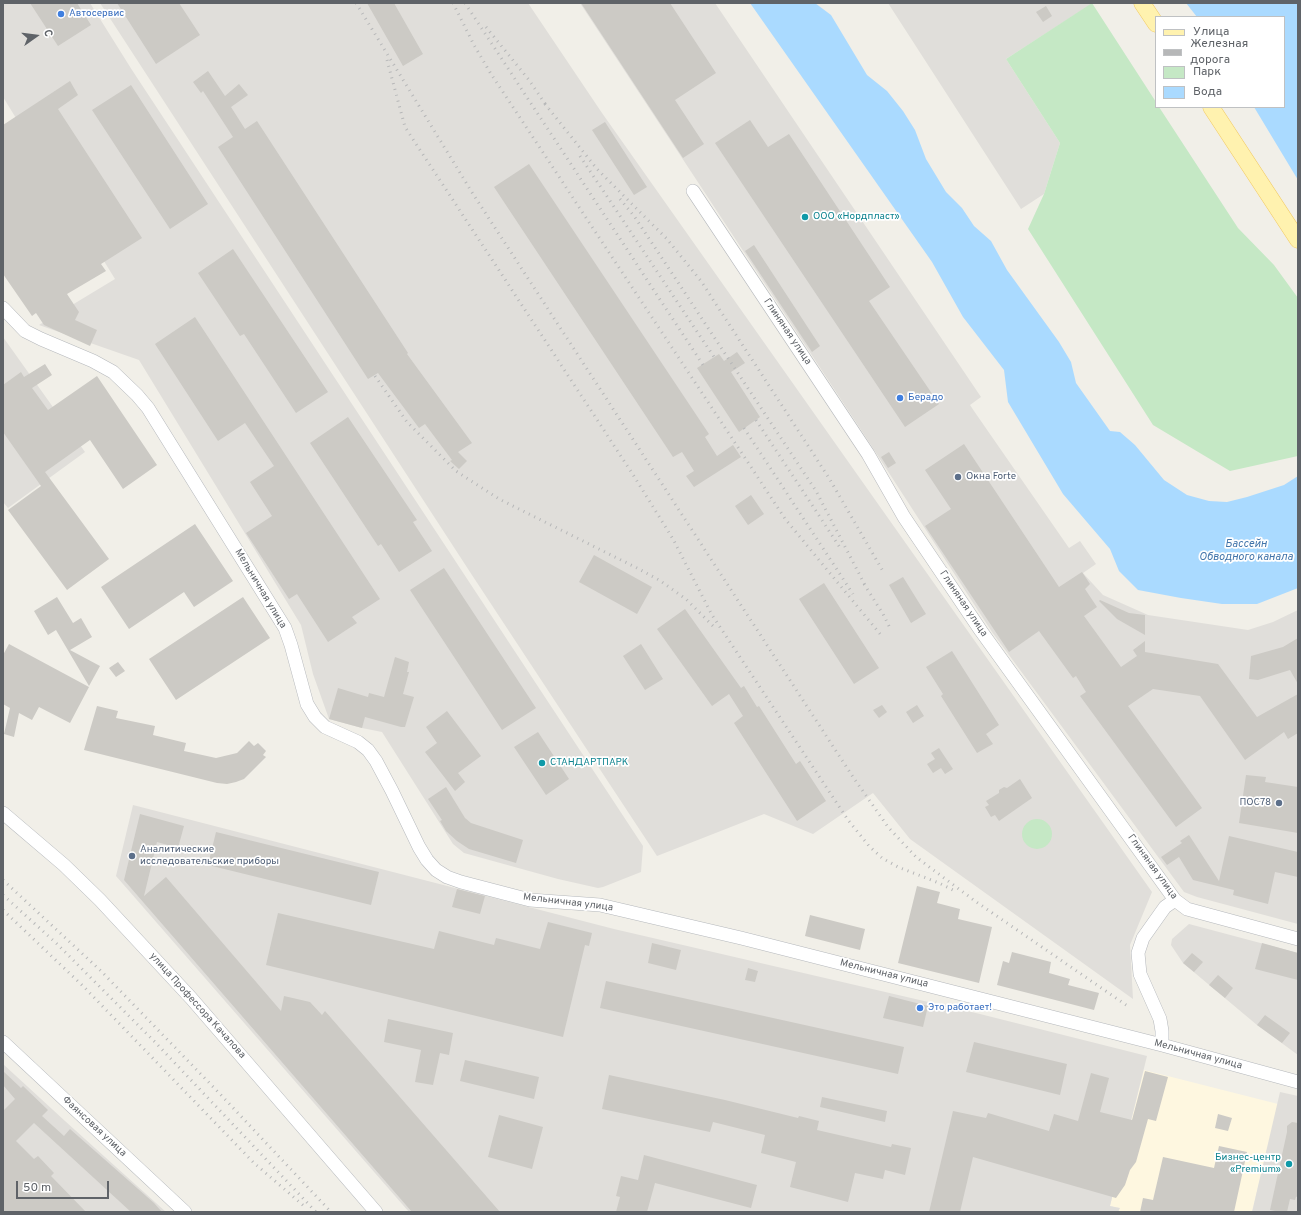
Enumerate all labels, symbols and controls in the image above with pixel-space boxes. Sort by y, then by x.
place label: Автосервис [69,8,124,20]
marker: Автосервис [56,9,66,19]
north arrow [16,16,56,56]
legend [1155,16,1285,108]
text: Улица [1193,24,1229,40]
text: С [40,28,55,38]
text: Железная дорога [1190,36,1248,68]
text: Парк [1193,64,1221,80]
text: Вода [1193,84,1222,100]
place label: ООО «Нордпласт» [813,211,900,223]
marker: ООО «Нордпласт» [800,212,810,222]
street label: Глиняная улица [760,297,814,367]
place label: Берадо [908,392,943,404]
marker: Берадо [895,393,905,403]
place label: Окна Forte [966,471,1016,483]
marker: Окна Forte [953,472,963,482]
water label: Бассейн Обводного канала [1199,538,1293,564]
street label: Мельничная улица [232,547,288,631]
street label: Глиняная улица [936,569,990,639]
place label: СТАНДАРТПАРК [550,757,628,769]
marker: СТАНДАРТПАРК [537,758,547,768]
place label: ПОС78 [1239,797,1271,809]
marker: ПОС78 [1274,798,1284,808]
street label: Глиняная улица [1124,832,1180,902]
place label: Аналитические исследовательские приборы [140,844,279,868]
marker: Аналитические исследовательские приборы [127,851,137,861]
street label: Мельничная улица [522,892,614,914]
street label: улица Профессора Качалова [146,951,248,1061]
street label: Мельничная улица [839,957,929,991]
place label: Это работает! [928,1002,992,1014]
marker: Это работает! [915,1003,925,1013]
street label: Мельничная улица [1153,1037,1243,1073]
street label: Фаянсовая улица [60,1094,128,1160]
place label: Бизнес-центр «Premium» [1215,1152,1281,1176]
marker: Бизнес-центр «Premium» [1284,1159,1294,1169]
scale bar [18,1173,111,1199]
text: 50 m [23,1180,51,1196]

